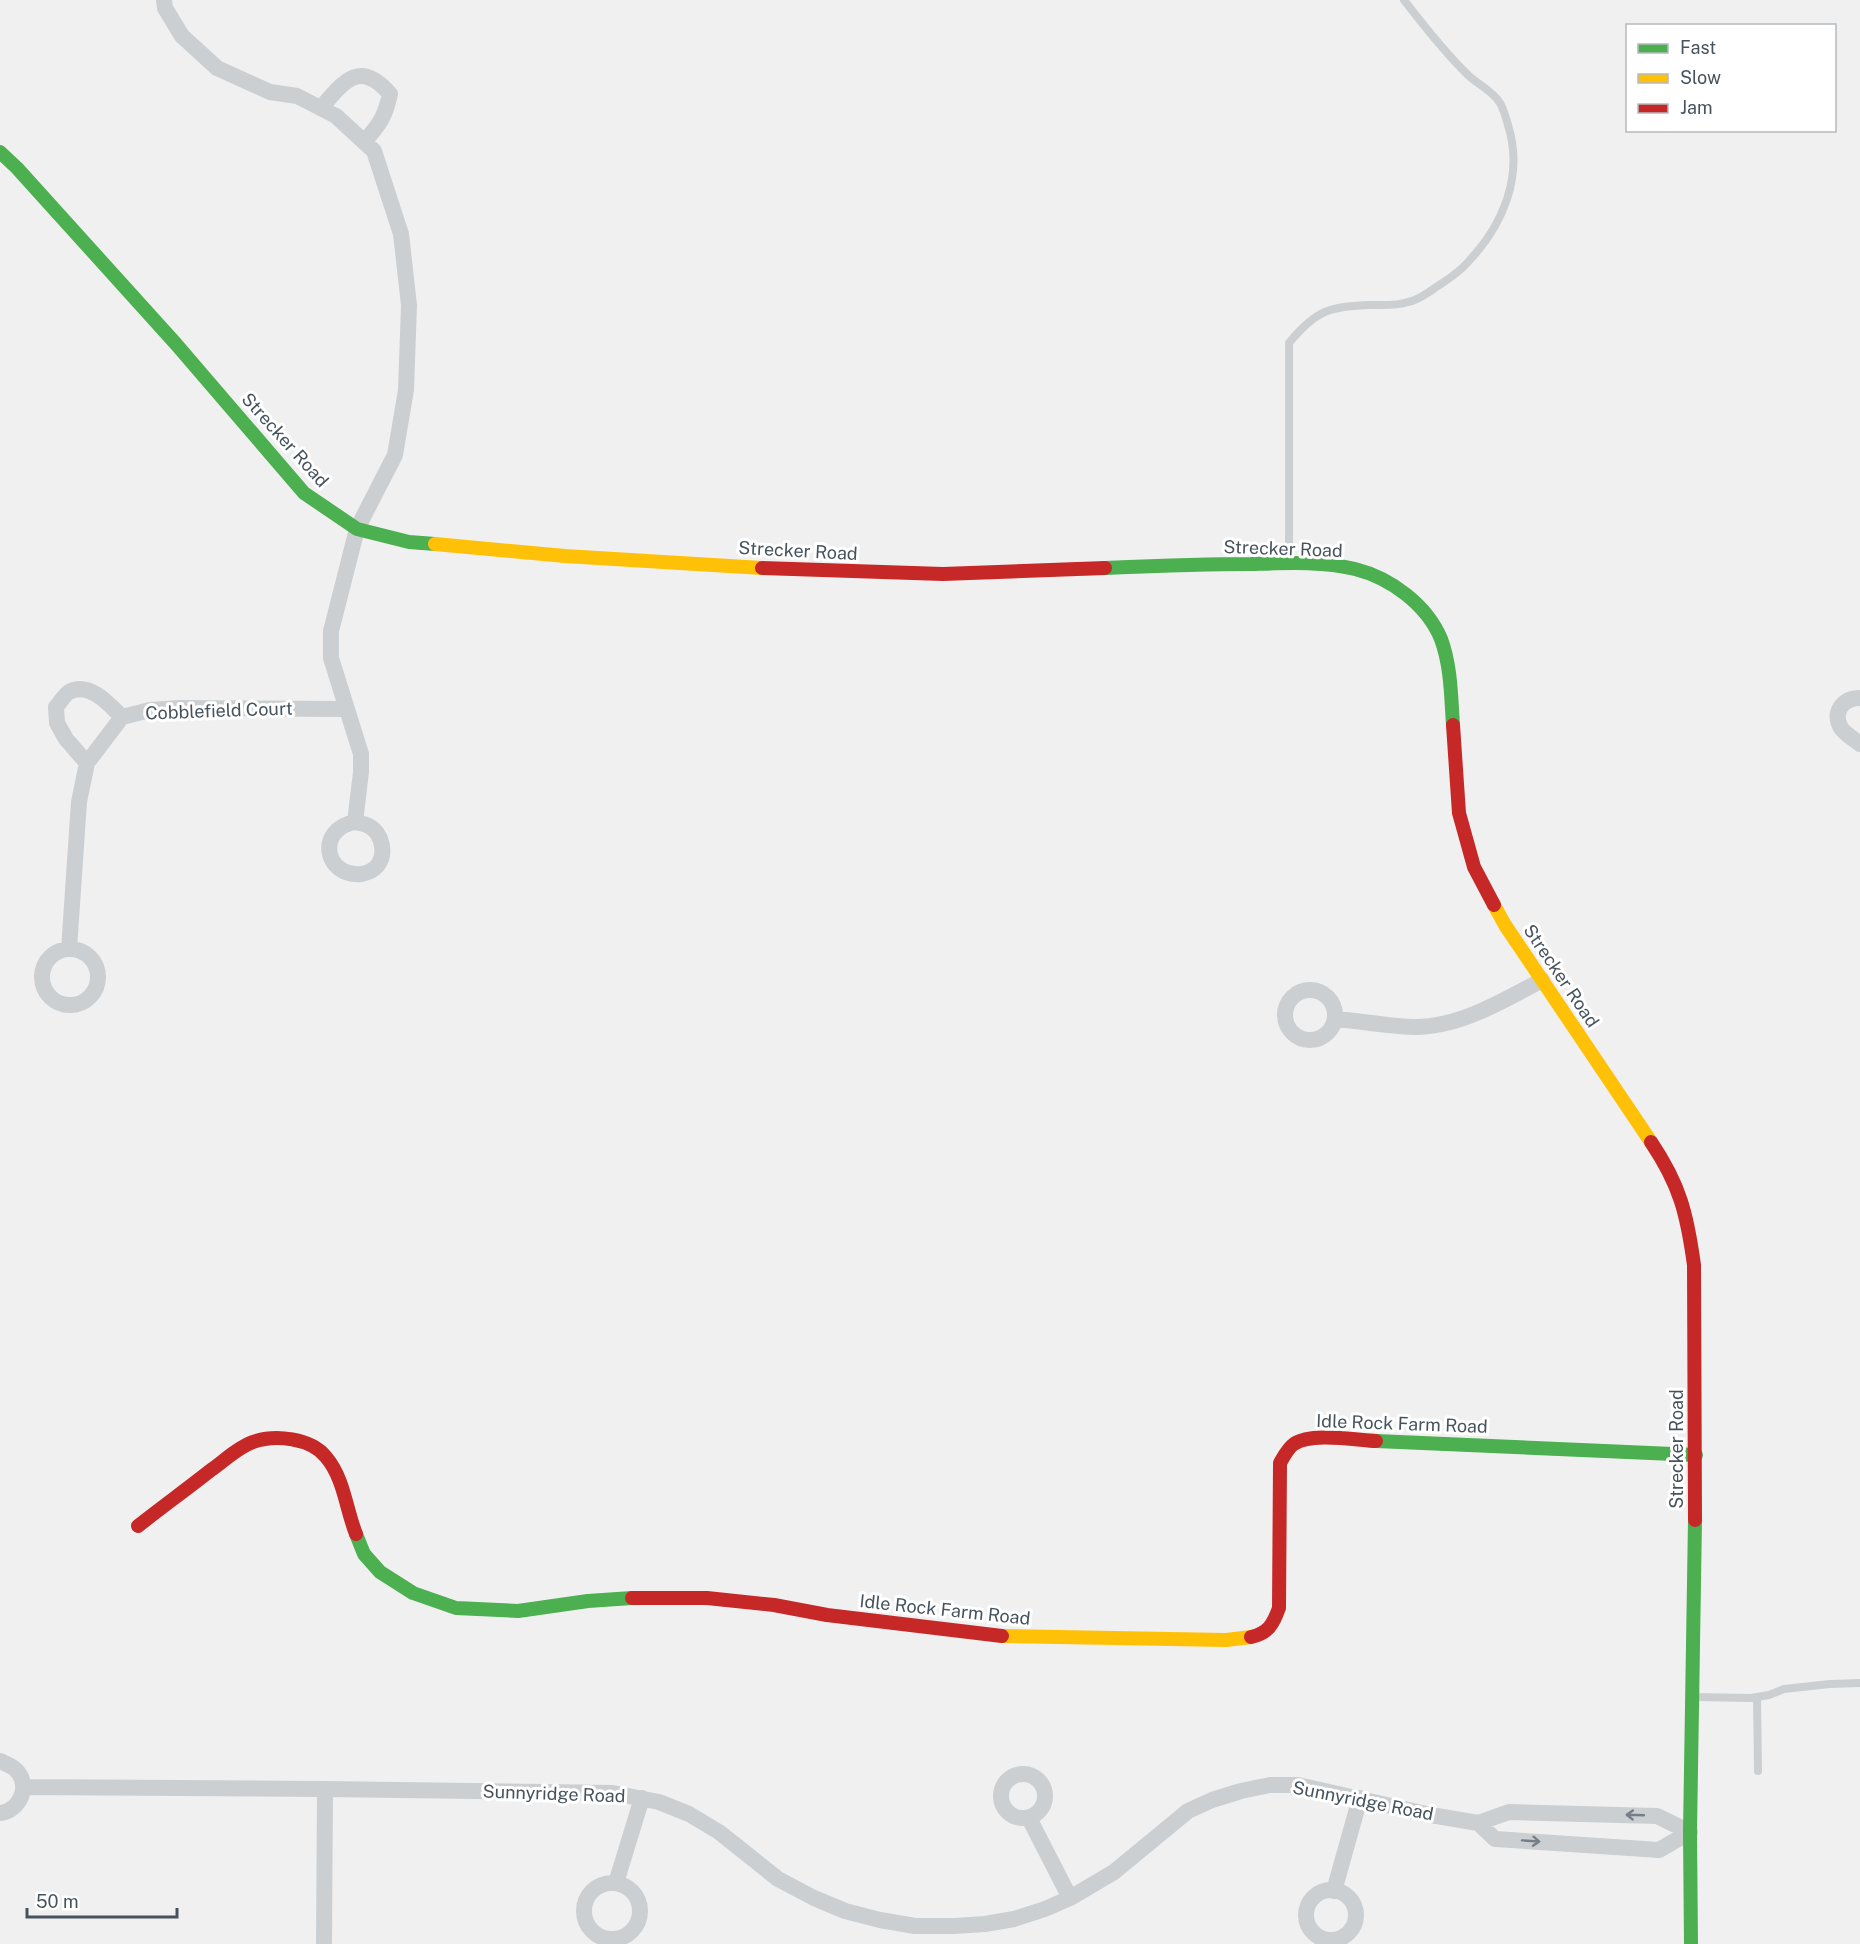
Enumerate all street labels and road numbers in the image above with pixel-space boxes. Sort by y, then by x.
street label: Strecker Road [238,388,333,491]
street label: Strecker Road [1223,536,1343,561]
street label: Strecker Road [738,537,858,564]
street label: Cobblefield Court [145,697,293,724]
street label: Strecker Road [1519,920,1604,1031]
street label: Strecker Road [1666,1389,1687,1509]
street label: Idle Rock Farm Road [1316,1410,1488,1437]
street label: Idle Rock Farm Road [859,1590,1031,1629]
street label: Sunnyridge Road [1291,1777,1435,1824]
street label: Sunnyridge Road [482,1781,626,1806]

